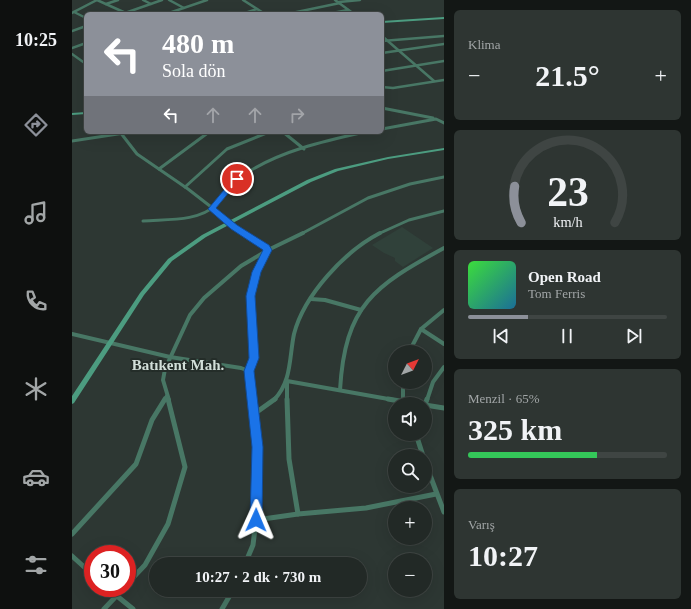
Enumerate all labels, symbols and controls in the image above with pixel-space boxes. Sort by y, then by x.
icon: left [96,28,148,80]
text: 480 m [162,28,234,59]
text: 10:25 [15,30,57,50]
text: Klima [468,37,501,52]
text: 21.5° [535,59,600,92]
text: Sola dön [162,61,226,81]
text: − [468,63,480,88]
text: + [655,63,667,88]
icon: left [160,104,182,126]
icon: ahead [202,104,224,126]
icon: ahead [244,104,266,126]
icon: right [286,104,308,126]
icon: directions [22,111,50,139]
pin [220,162,254,196]
icon: arrive [226,168,248,190]
text: 23 [547,168,588,214]
icon: music [22,199,50,227]
text: km/h [553,213,582,229]
text: Open Road [528,269,601,285]
text: Tom Ferris [528,286,585,301]
icon: phone [22,287,50,315]
icon: previous [490,325,512,347]
icon: pause [556,325,578,347]
icon: next [623,325,645,347]
north arrow [388,345,432,389]
map controls [388,345,432,597]
district label: Batıkent Mah. [132,357,224,373]
icon: climate [22,375,50,403]
text: Menzil · 65% [468,391,539,406]
button: sound [388,397,432,441]
text: 325 km [468,413,562,446]
button: search [388,449,432,493]
icon: car [22,463,50,491]
position arrow [235,499,277,541]
button: + [388,501,432,545]
text: Varış [468,517,495,532]
text: 10:27 [468,539,538,572]
speed limit sign: 30 [84,545,136,597]
icon: filters [22,551,50,579]
button: − [388,553,432,597]
text: 10:27 · 2 dk · 730 m [195,569,321,585]

